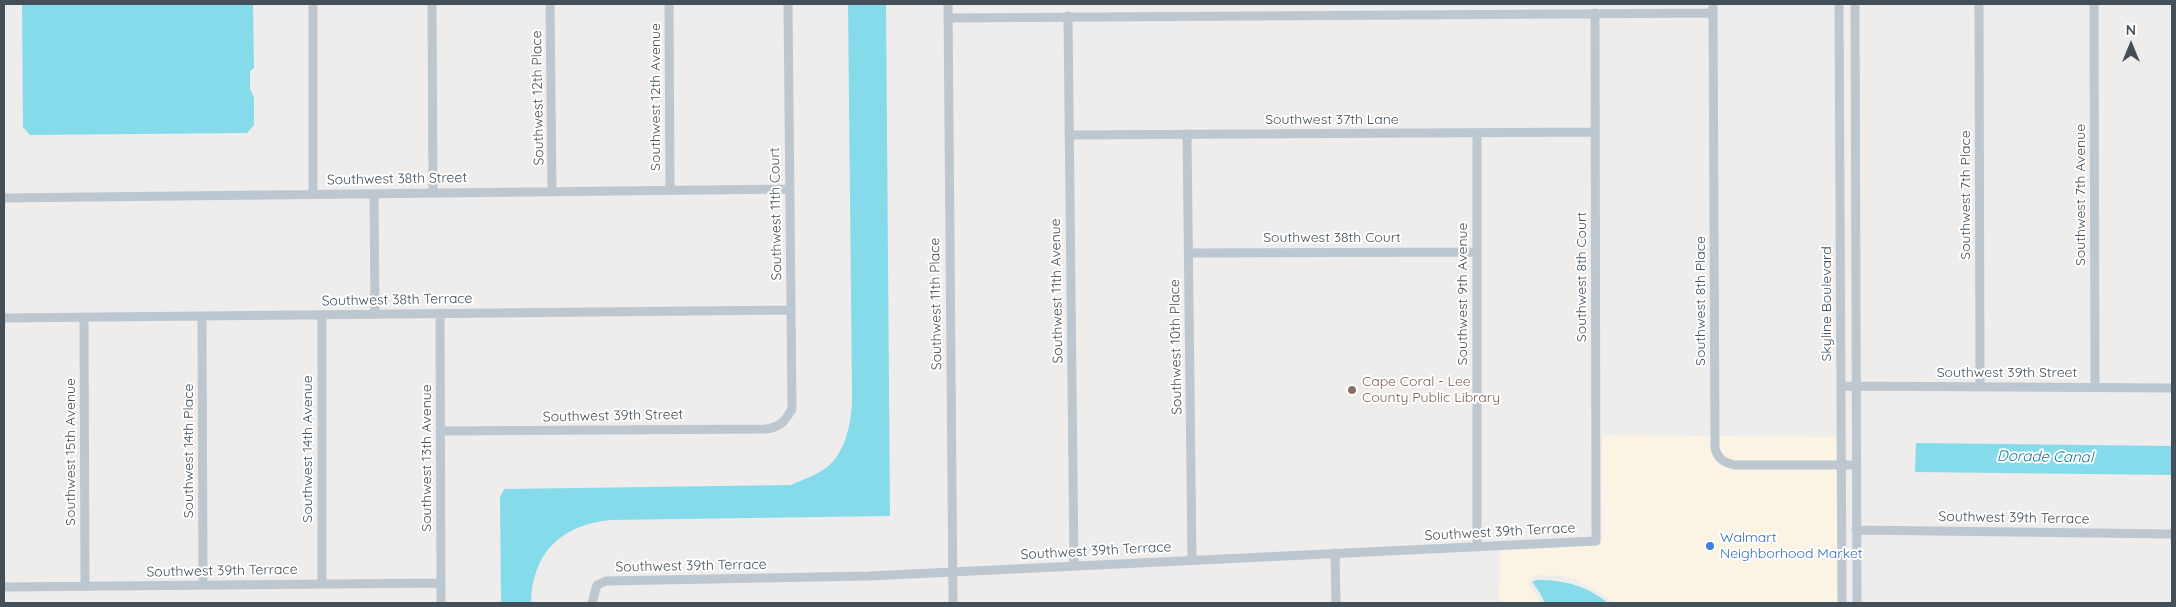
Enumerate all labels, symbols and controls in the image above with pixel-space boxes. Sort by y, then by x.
north arrow [2106,20,2156,70]
text: N [2126,21,2136,39]
street label: Southwest 12th Avenue [648,23,664,171]
street label: Southwest 12th Place [528,30,548,166]
street label: Southwest 37th Lane [1265,112,1399,128]
street label: Southwest 7th Avenue [2073,124,2089,266]
street label: Southwest 7th Place [1958,130,1974,260]
street label: Southwest 11th Court [766,147,786,281]
street label: Southwest 38th Street [327,169,467,189]
street label: Southwest 8th Court [1574,212,1590,342]
street label: Southwest 11th Avenue [1047,218,1067,364]
street label: Southwest 9th Avenue [1455,223,1471,365]
street label: Southwest 38th Court [1263,230,1401,246]
street label: Southwest 8th Place [1693,236,1709,366]
street label: Southwest 11th Place [926,238,946,370]
street label: Skyline Boulevard [1819,246,1835,362]
street label: Southwest 10th Place [1166,279,1186,415]
street label: Southwest 38th Terrace [321,290,473,310]
street label: Southwest 39th Street [1937,365,2077,381]
place label: Cape Coral - Lee County Public Library [1362,374,1500,407]
street label: Southwest 14th Avenue [300,375,316,523]
street label: Southwest 15th Avenue [63,378,79,526]
street label: Southwest 14th Place [181,384,197,518]
street label: Southwest 13th Avenue [419,384,435,532]
marker: Cape Coral - Lee County Public Library [1346,384,1358,396]
street label: Southwest 39th Street [543,406,683,426]
water label: Dorade Canal [1997,447,2093,467]
street label: Southwest 39th Terrace [1938,508,2090,528]
street label: Southwest 39th Terrace [1424,520,1576,544]
place label: Walmart Neighborhood Market [1720,530,1863,562]
street label: Southwest 39th Terrace [1020,539,1172,563]
marker: Walmart Neighborhood Market [1704,540,1716,552]
street label: Southwest 39th Terrace [615,556,767,576]
street label: Southwest 39th Terrace [146,561,298,581]

